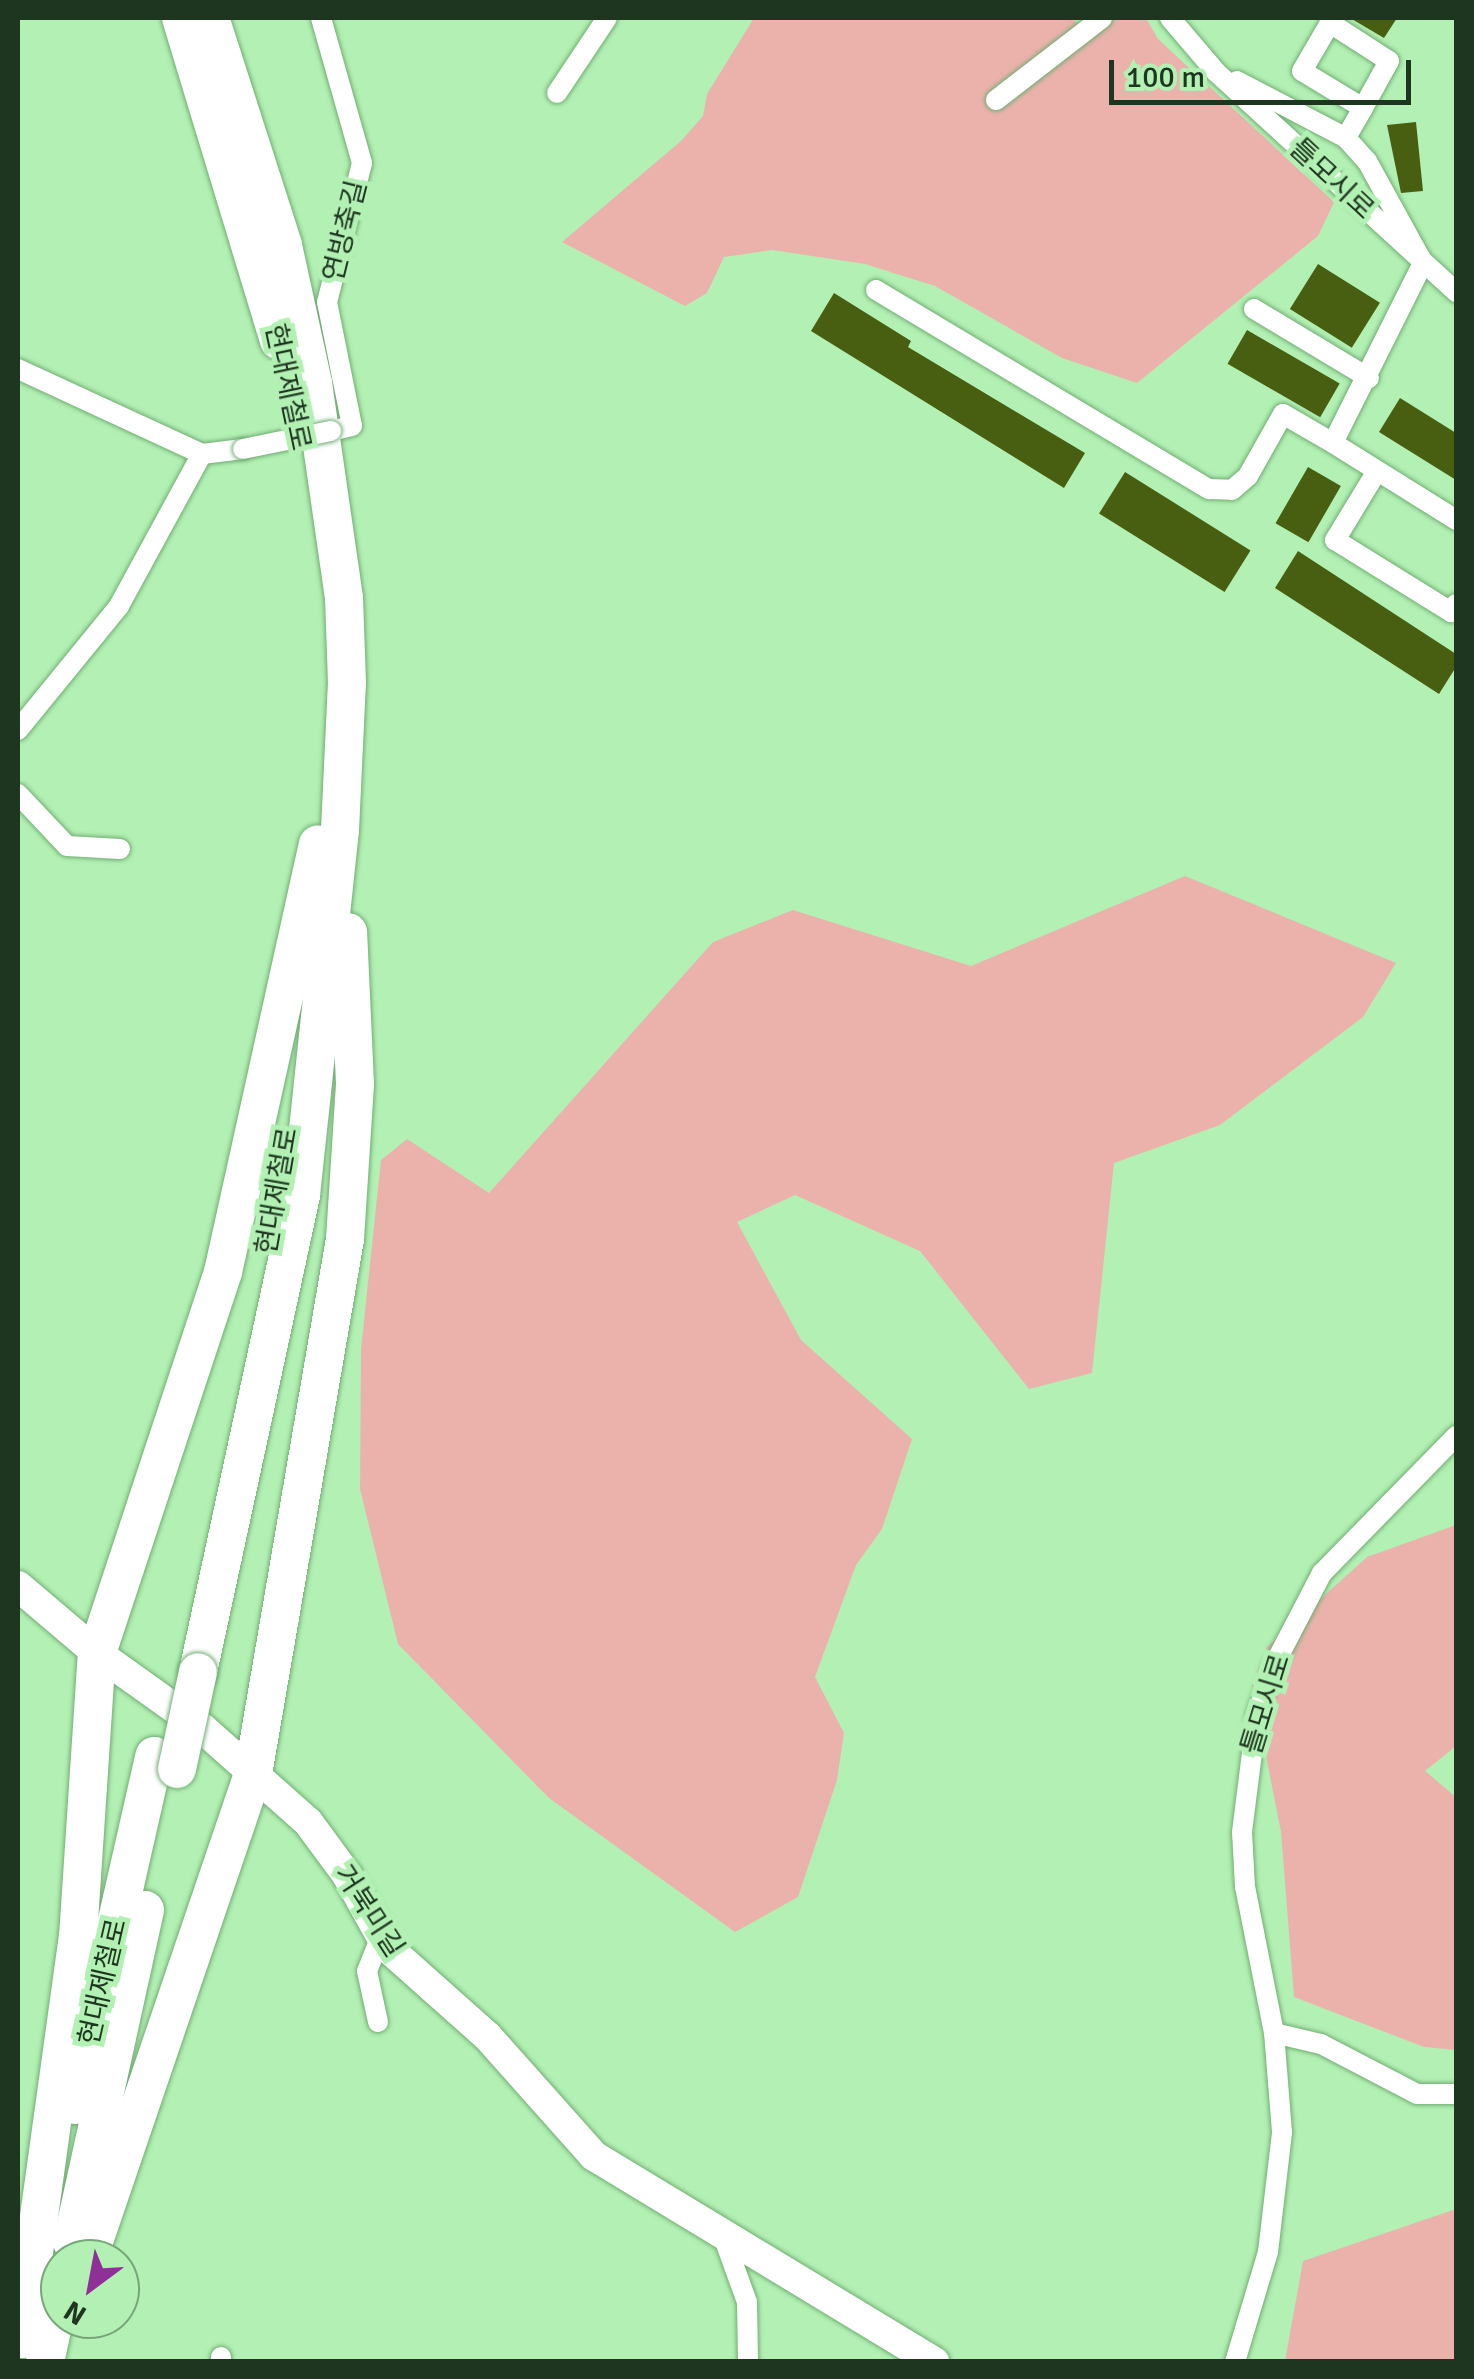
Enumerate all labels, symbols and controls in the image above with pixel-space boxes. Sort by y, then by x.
scale bar [1114,40,1416,102]
text: 100 m [1126,59,1205,96]
street label: 틀모시로 [1283,132,1381,226]
street label: 연방축길 [316,177,374,285]
street label: 현대제철로 [258,321,318,453]
street label: 현대제철로 [249,1125,305,1257]
street label: 틀모시로 [1235,1650,1297,1758]
street label: 거북미길 [327,1859,411,1963]
street label: 현대제철로 [72,1915,134,2049]
north arrow [40,2239,140,2339]
text: N [58,2293,92,2332]

